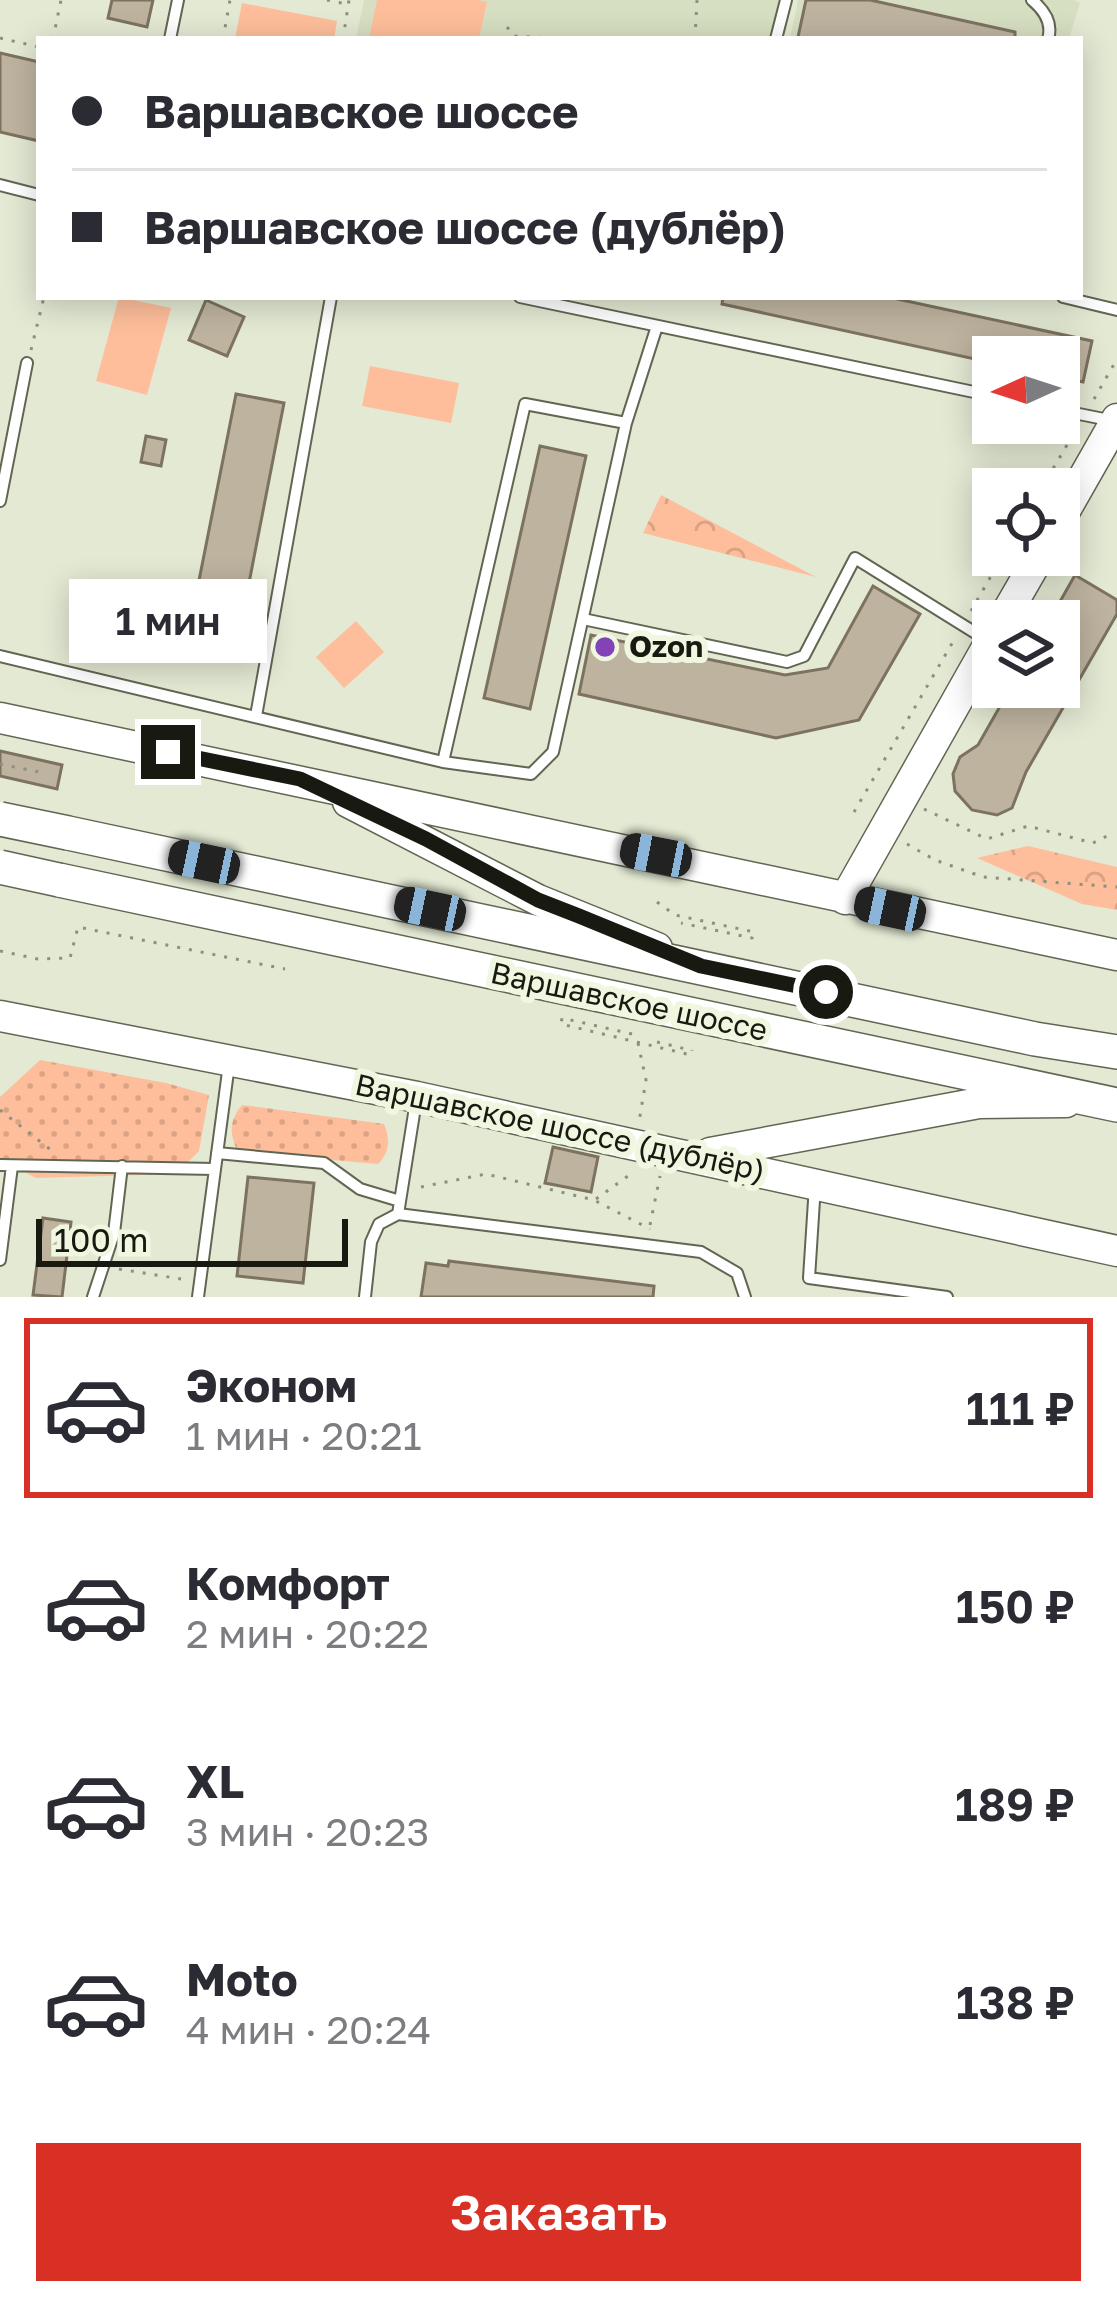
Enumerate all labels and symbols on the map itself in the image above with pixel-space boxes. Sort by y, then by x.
north arrow [972,336,1080,444]
callout: 1 мин [69,578,267,662]
place label: Ozon [629,628,703,664]
marker: Ozon [592,634,618,660]
route end [141,725,195,779]
car [617,830,695,880]
car [165,837,243,887]
car [391,884,469,934]
car [851,884,929,934]
street label: Варшавское шоссе [488,954,771,1048]
route start [799,965,853,1019]
street label: Варшавское шоссе (дублёр) [352,1066,768,1188]
scale bar [36,1213,348,1266]

